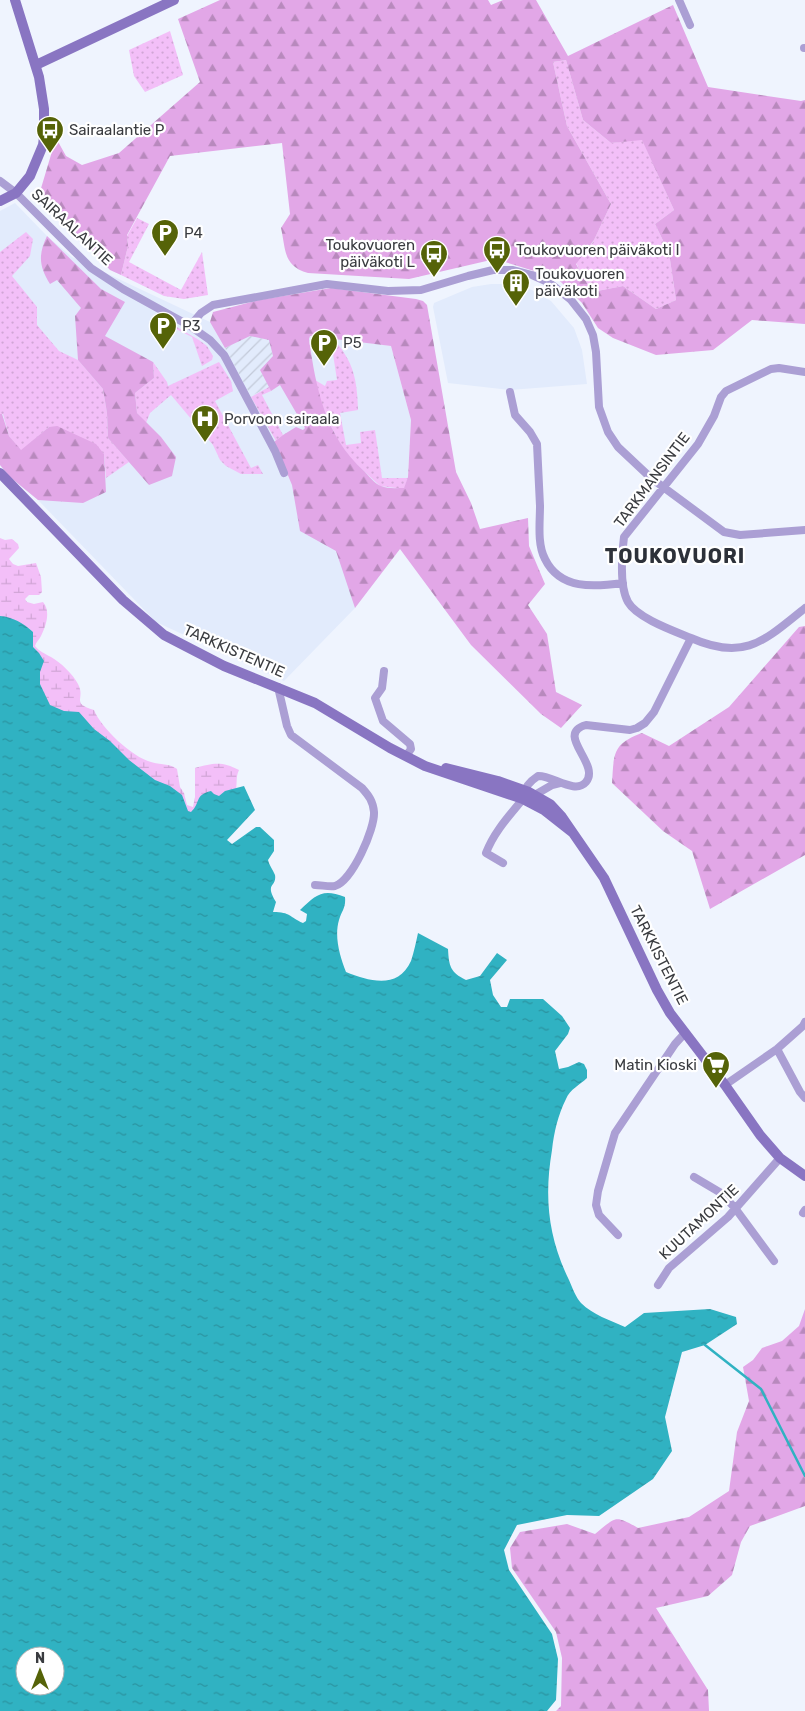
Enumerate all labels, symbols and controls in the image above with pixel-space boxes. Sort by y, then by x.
bus stop icon: Sairaalantie P [35,115,65,154]
place label: Sairaalantie P [69,121,165,139]
street label: SAIRAALANTIE [28,185,116,269]
parking icon: P4 [150,218,180,257]
place label: P4 [184,224,203,242]
bus stop icon: Toukovuoren päiväkoti I [482,235,512,274]
place label: Toukovuoren päiväkoti L [325,236,416,271]
bus stop icon: Toukovuoren päiväkoti L [419,239,449,278]
place label: Toukovuoren päiväkoti I [516,241,680,259]
place label: Toukovuoren päiväkoti [535,265,625,300]
building icon: Toukovuoren päiväkoti [501,268,531,307]
parking icon: P3 [148,311,178,350]
place label: P3 [182,317,201,335]
parking icon: P5 [309,328,339,367]
place label: P5 [343,334,362,352]
hospital icon: Porvoon sairaala [190,404,220,443]
place label: Porvoon sairaala [224,410,339,428]
street label: TARKMANSINTIE [610,429,694,531]
district label: TOUKOVUORI [605,544,745,568]
street label: TARKKISTENTIE [181,621,287,681]
street label: TARKKISTENTIE [626,902,692,1008]
supermarket icon: Matin Kioski [701,1050,731,1089]
place label: Matin Kioski [614,1056,697,1074]
street label: KUUTAMONTIE [656,1181,742,1263]
north arrow [15,1646,65,1696]
text: N [35,1650,45,1667]

